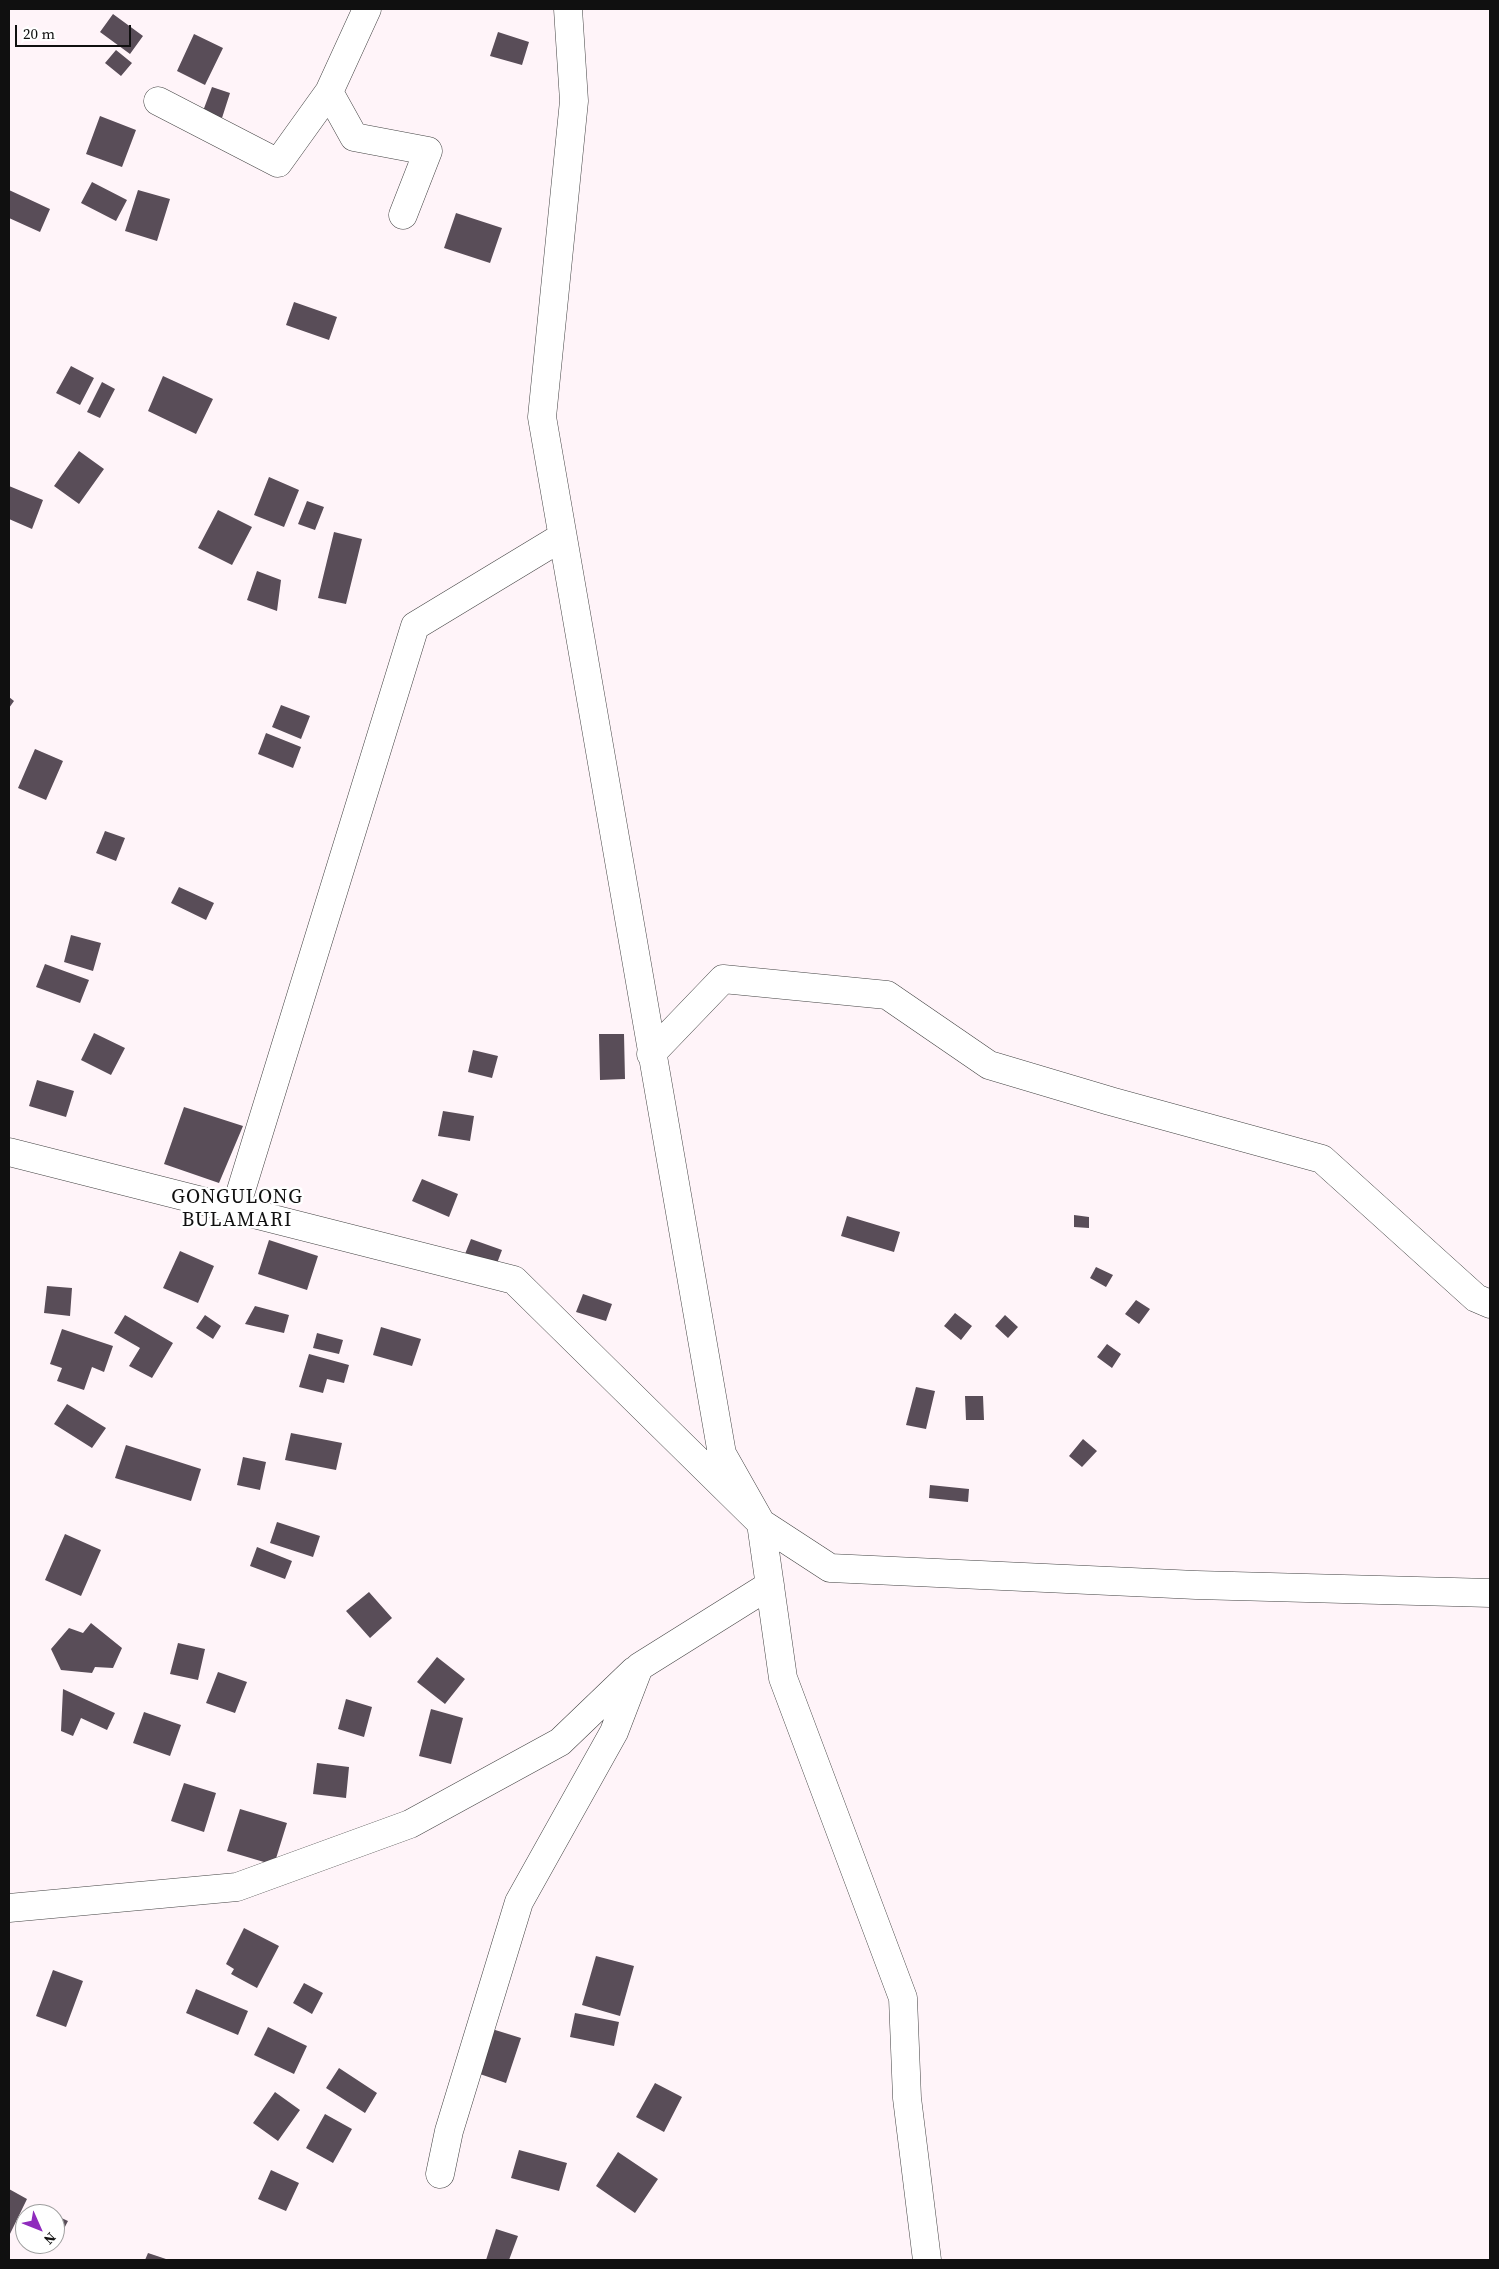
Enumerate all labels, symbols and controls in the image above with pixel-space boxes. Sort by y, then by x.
scale bar [18,15,134,47]
text: 20 m [23,23,55,44]
district label: GONGULONG BULAMARI [170,1186,304,1233]
north arrow [15,2204,65,2254]
text: N [39,2228,61,2249]

